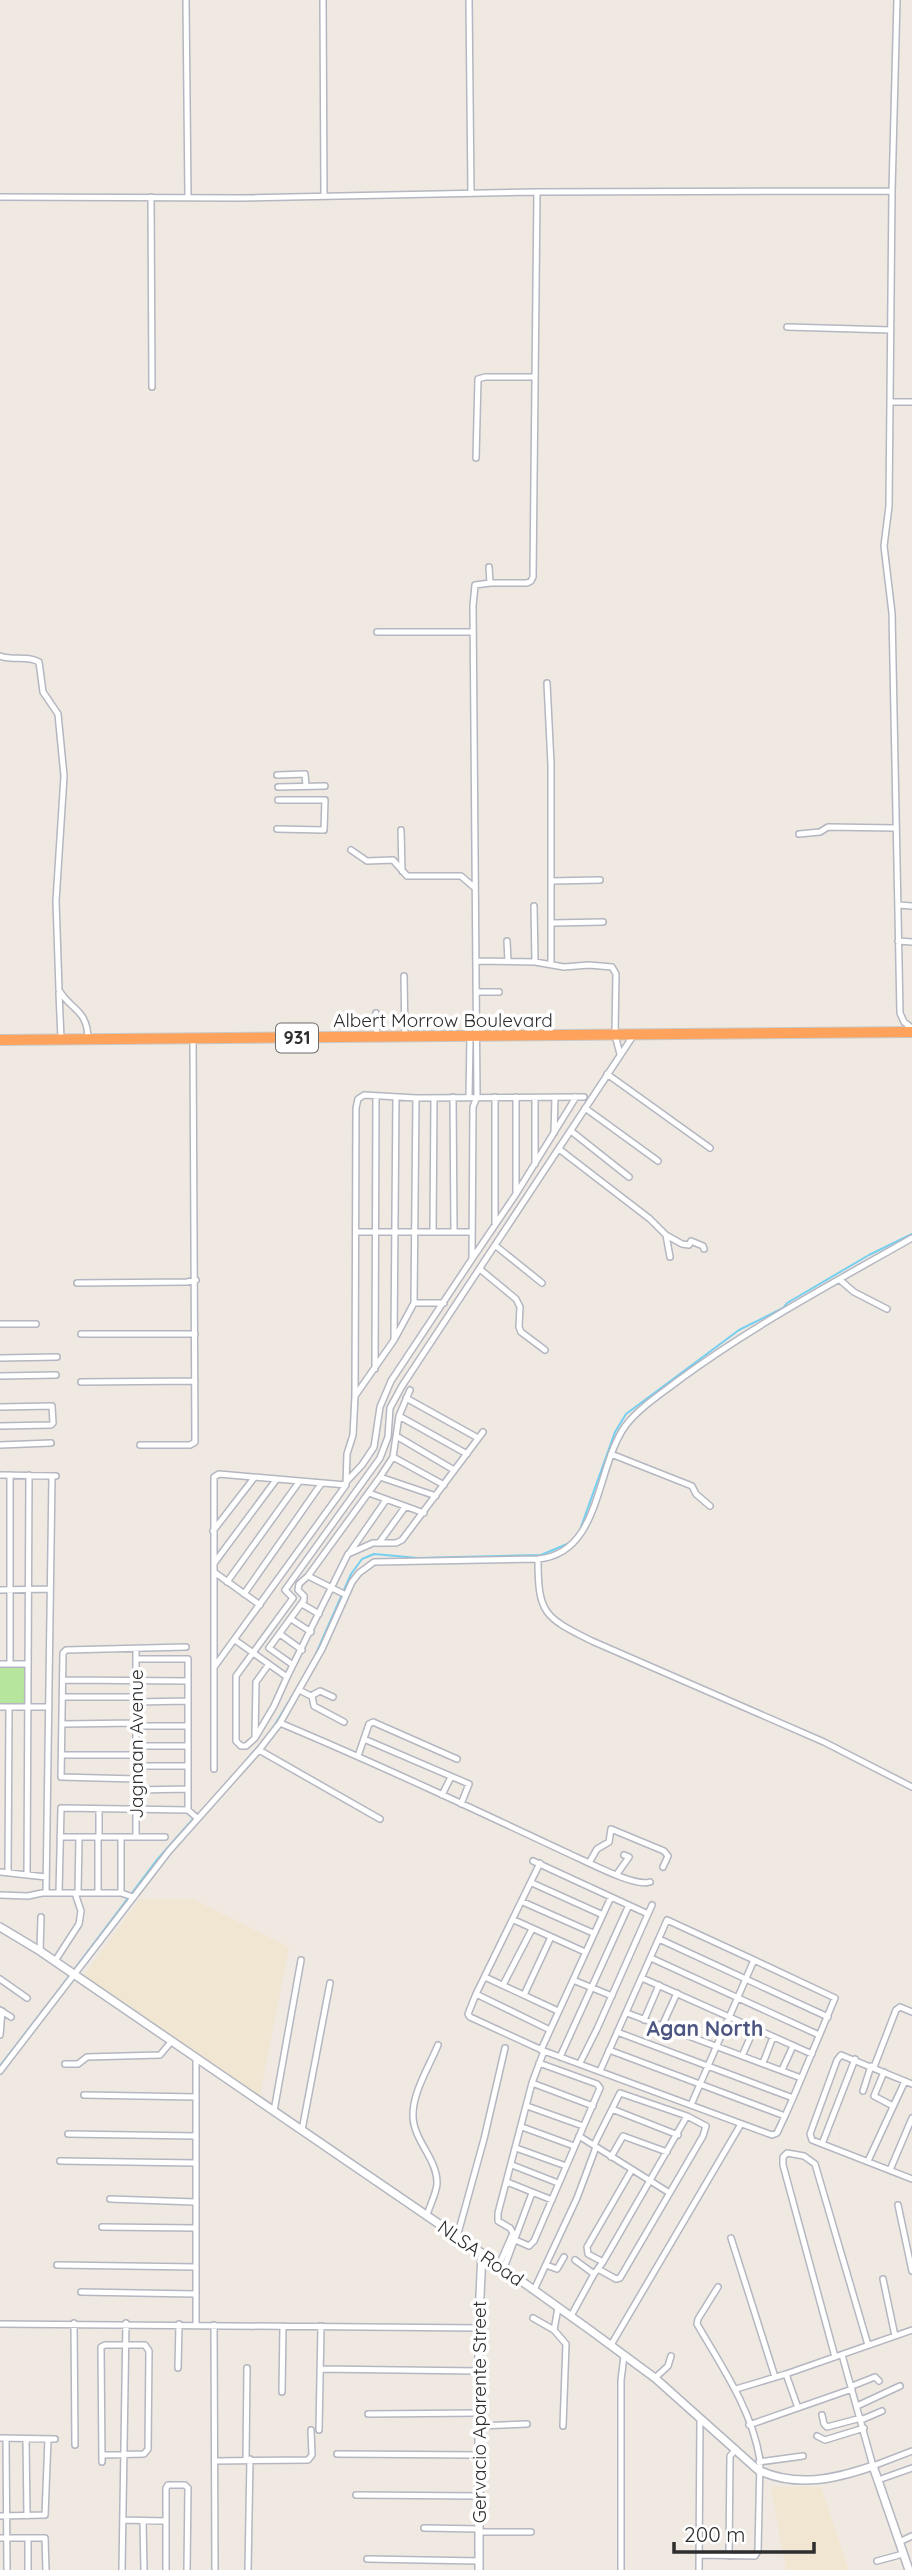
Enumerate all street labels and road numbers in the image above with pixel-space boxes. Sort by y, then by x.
street label: Albert Morrow Boulevard [333,1008,553,1032]
road number: 931 [276,1023,318,1052]
street label: Jagnaan Avenue [124,1669,148,1819]
street label: NLSA Road [433,2215,529,2291]
street label: Gervacio Aparente Street [467,2301,491,2523]

